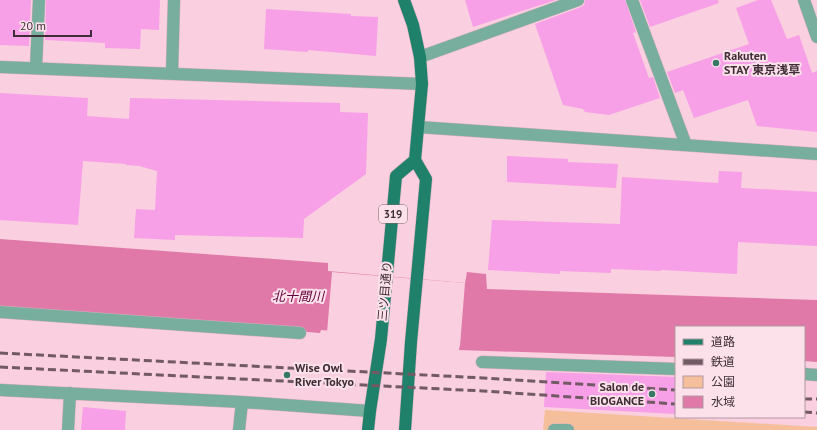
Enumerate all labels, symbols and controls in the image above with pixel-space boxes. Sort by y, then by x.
scale bar [14,12,91,38]
text: 20 m [20,18,46,33]
place label: Rakuten STAY 東京浅草 [724,48,800,77]
marker: Rakuten STAY 東京浅草 [711,58,721,68]
road number: 319 [379,205,407,223]
street label: 三ツ目通り [374,260,395,322]
water label: 北十間川 [272,288,326,305]
legend [675,326,805,418]
text: 道路 [711,334,735,349]
text: 鉄道 [711,354,735,369]
place label: Wise Owl River Tokyo [295,360,354,389]
marker: Wise Owl River Tokyo [282,370,292,380]
text: 公園 [711,374,735,389]
place label: Salon de BIOGANCE [590,379,644,408]
marker: Salon de BIOGANCE [647,389,657,399]
text: 水域 [711,394,735,409]

